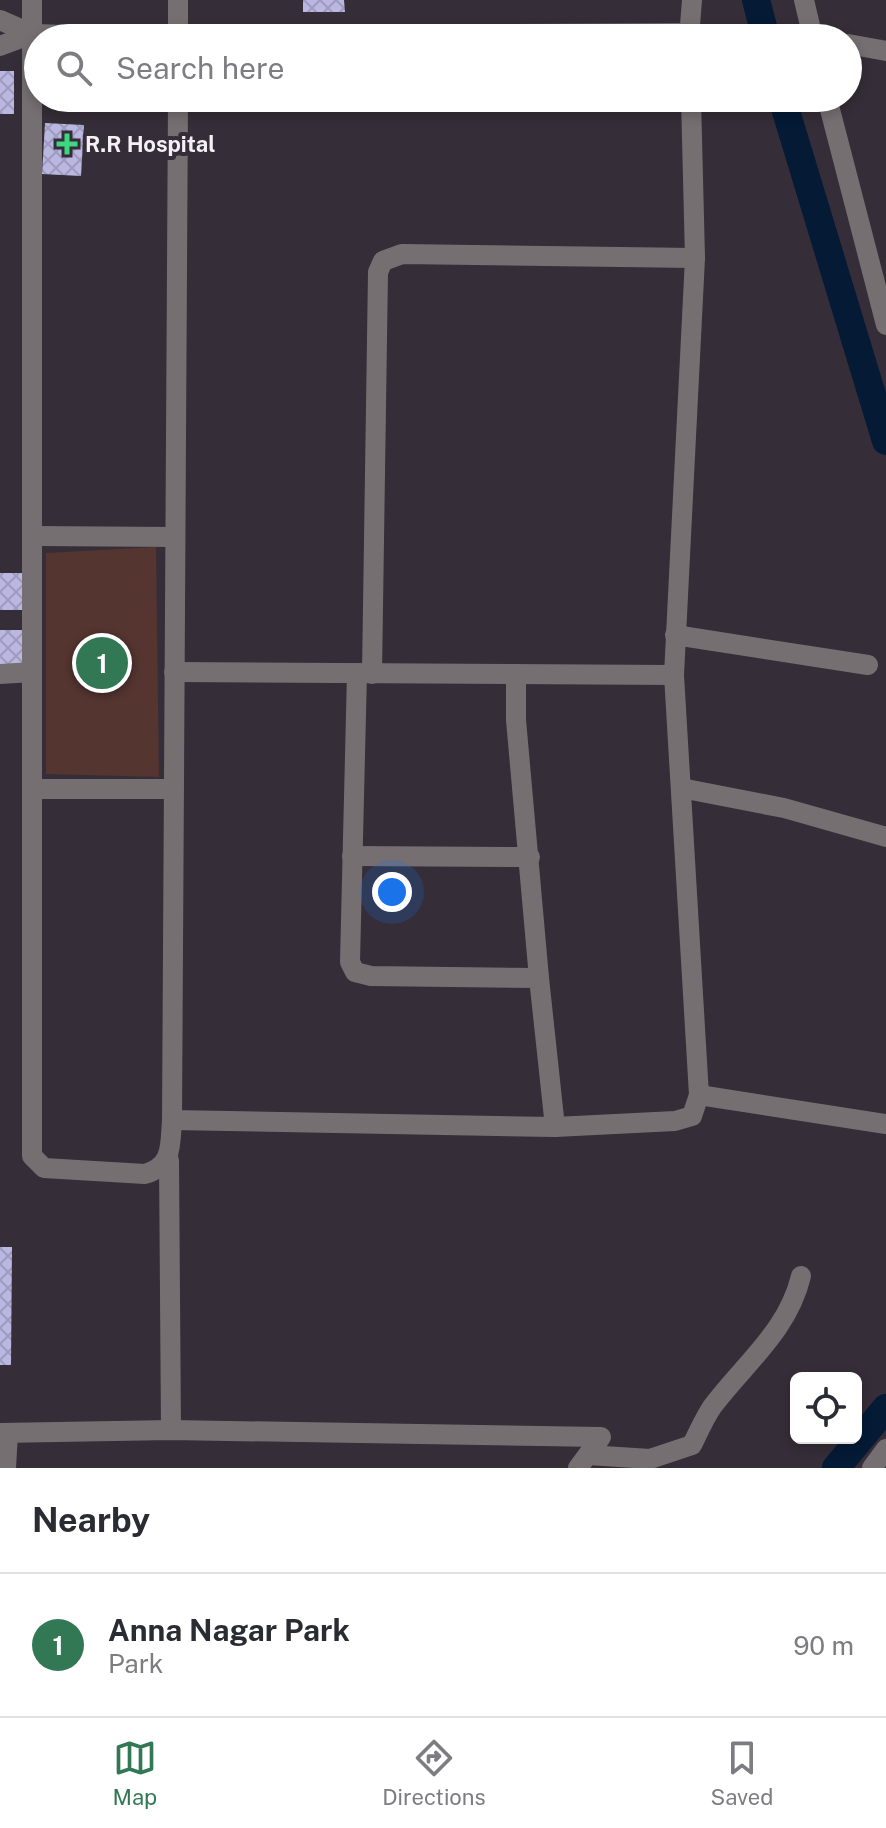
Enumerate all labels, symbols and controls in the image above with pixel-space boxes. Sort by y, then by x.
search box [24,24,862,112]
icon: search [52,46,96,90]
text: Search here [116,50,284,86]
place label: R.R Hospital [85,131,216,157]
marker: R.R Hospital [56,133,78,155]
pin: 1 [76,633,128,693]
your location [372,872,412,912]
map controls [790,1372,862,1444]
button: locate [790,1372,862,1444]
text: Nearby [32,1500,150,1540]
text: Anna Nagar Park [108,1612,350,1648]
text: 1 [52,1630,64,1661]
text: 90 m [793,1630,854,1661]
text: Park [108,1648,163,1679]
tab: Map [113,1736,157,1810]
tab: Directions [382,1736,486,1810]
tab: Saved [711,1736,773,1810]

